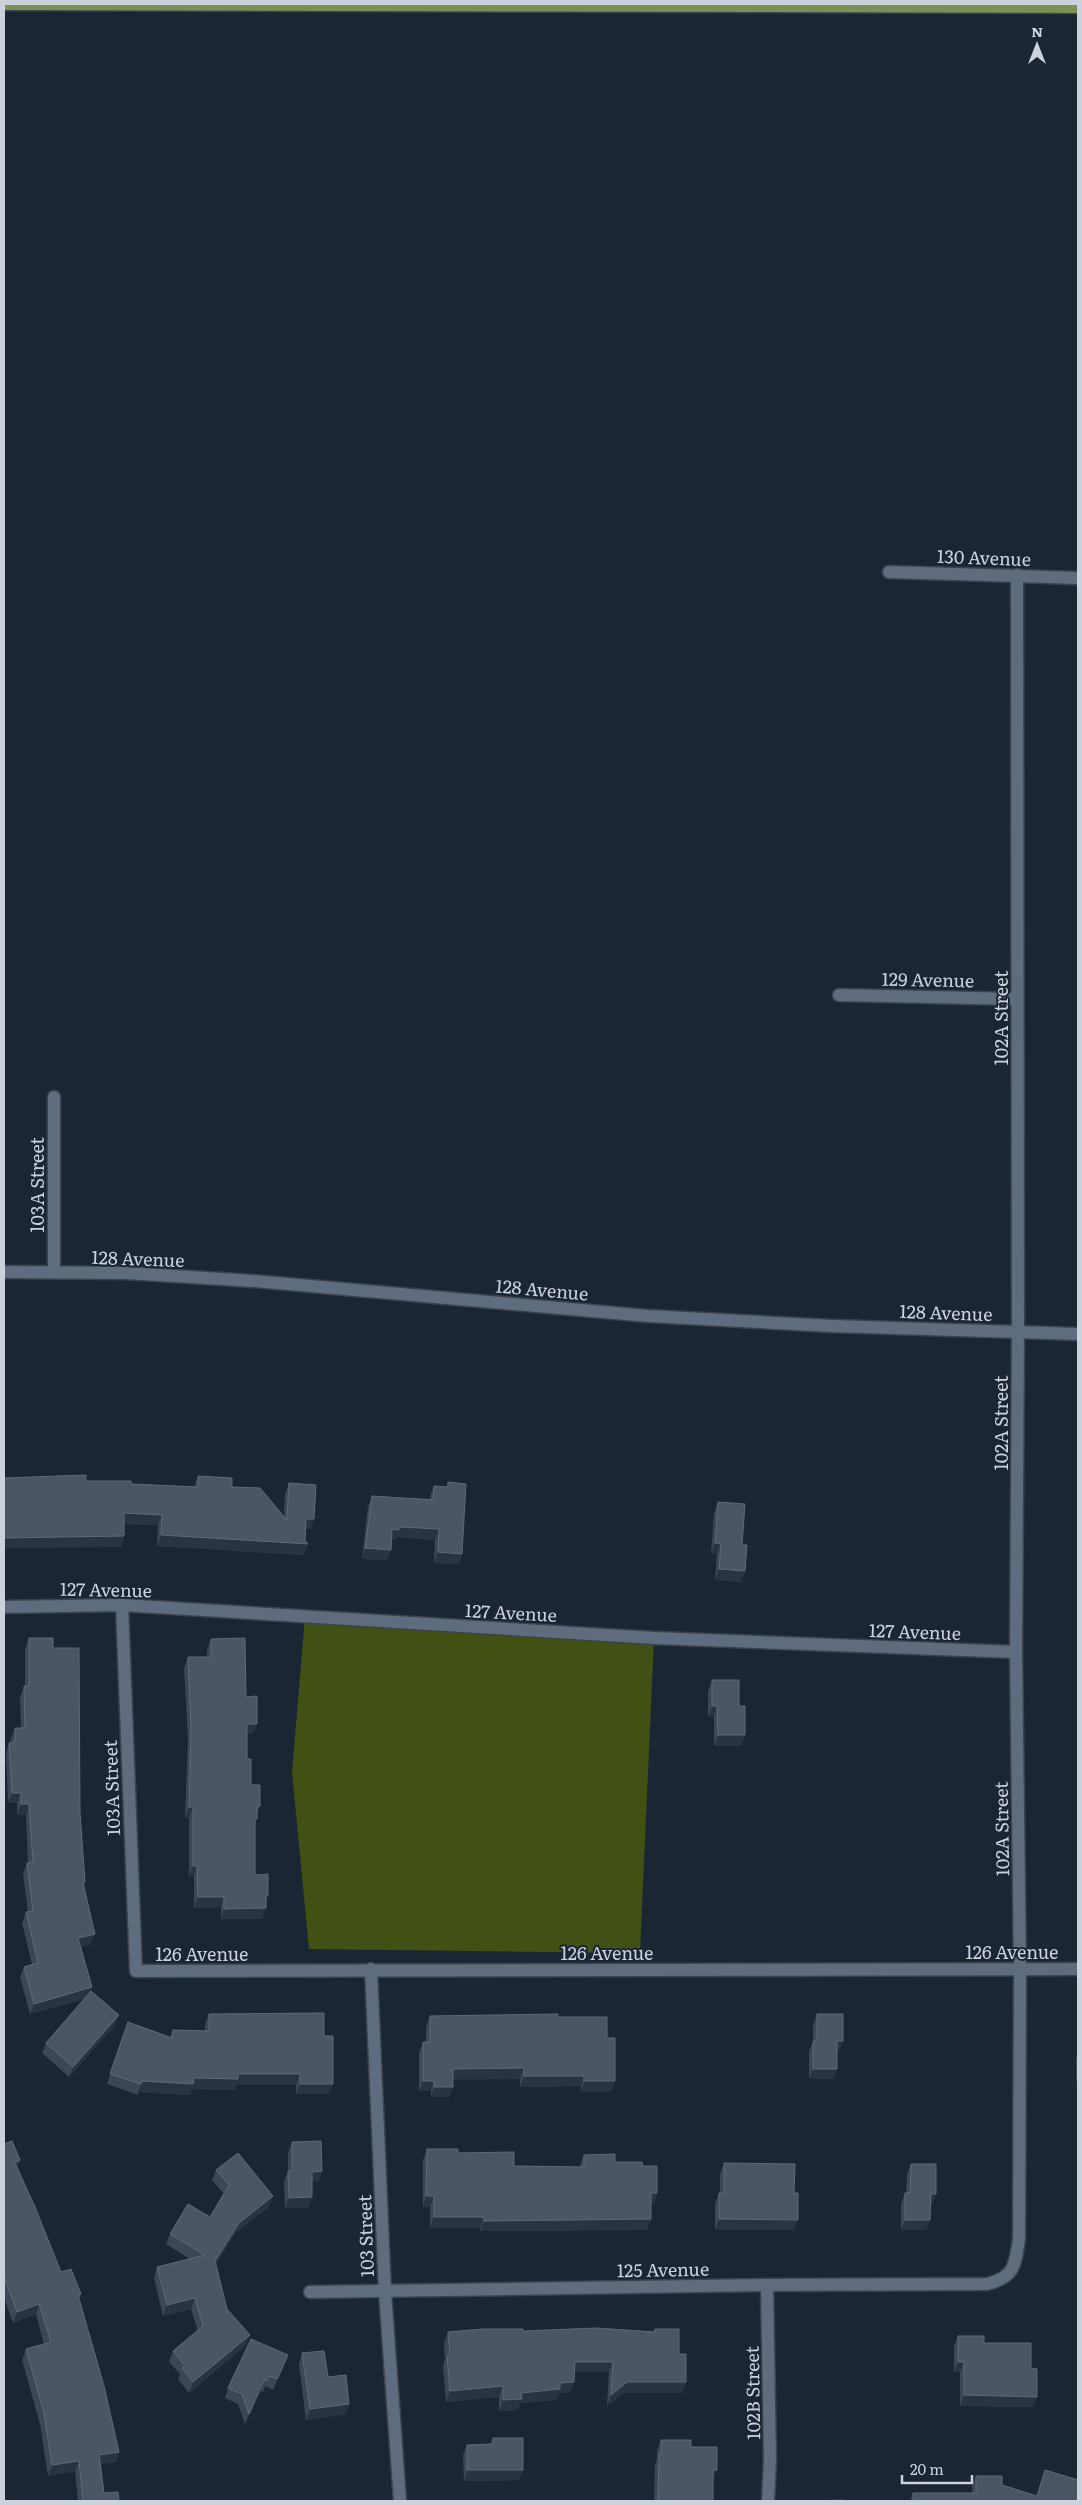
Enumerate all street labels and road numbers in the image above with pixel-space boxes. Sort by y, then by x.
street label: 130 Avenue [936,542,1032,572]
street label: 129 Avenue [881,965,975,993]
street label: 102A Street [987,970,1014,1066]
street label: 103A Street [23,1137,50,1233]
street label: 128 Avenue [91,1243,185,1273]
street label: 128 Avenue [494,1271,590,1307]
street label: 128 Avenue [899,1297,993,1327]
street label: 102A Street [987,1375,1014,1471]
street label: 127 Avenue [60,1575,152,1603]
street label: 127 Avenue [464,1596,558,1628]
street label: 127 Avenue [868,1616,962,1646]
street label: 103A Street [96,1739,126,1836]
street label: 102A Street [987,1781,1015,1877]
street label: 126 Avenue [966,1938,1058,1965]
street label: 126 Avenue [561,1939,653,1966]
street label: 126 Avenue [156,1940,248,1967]
street label: 103 Street [350,2194,380,2278]
street label: 125 Avenue [617,2255,709,2283]
street label: 102B Street [738,2345,766,2440]

